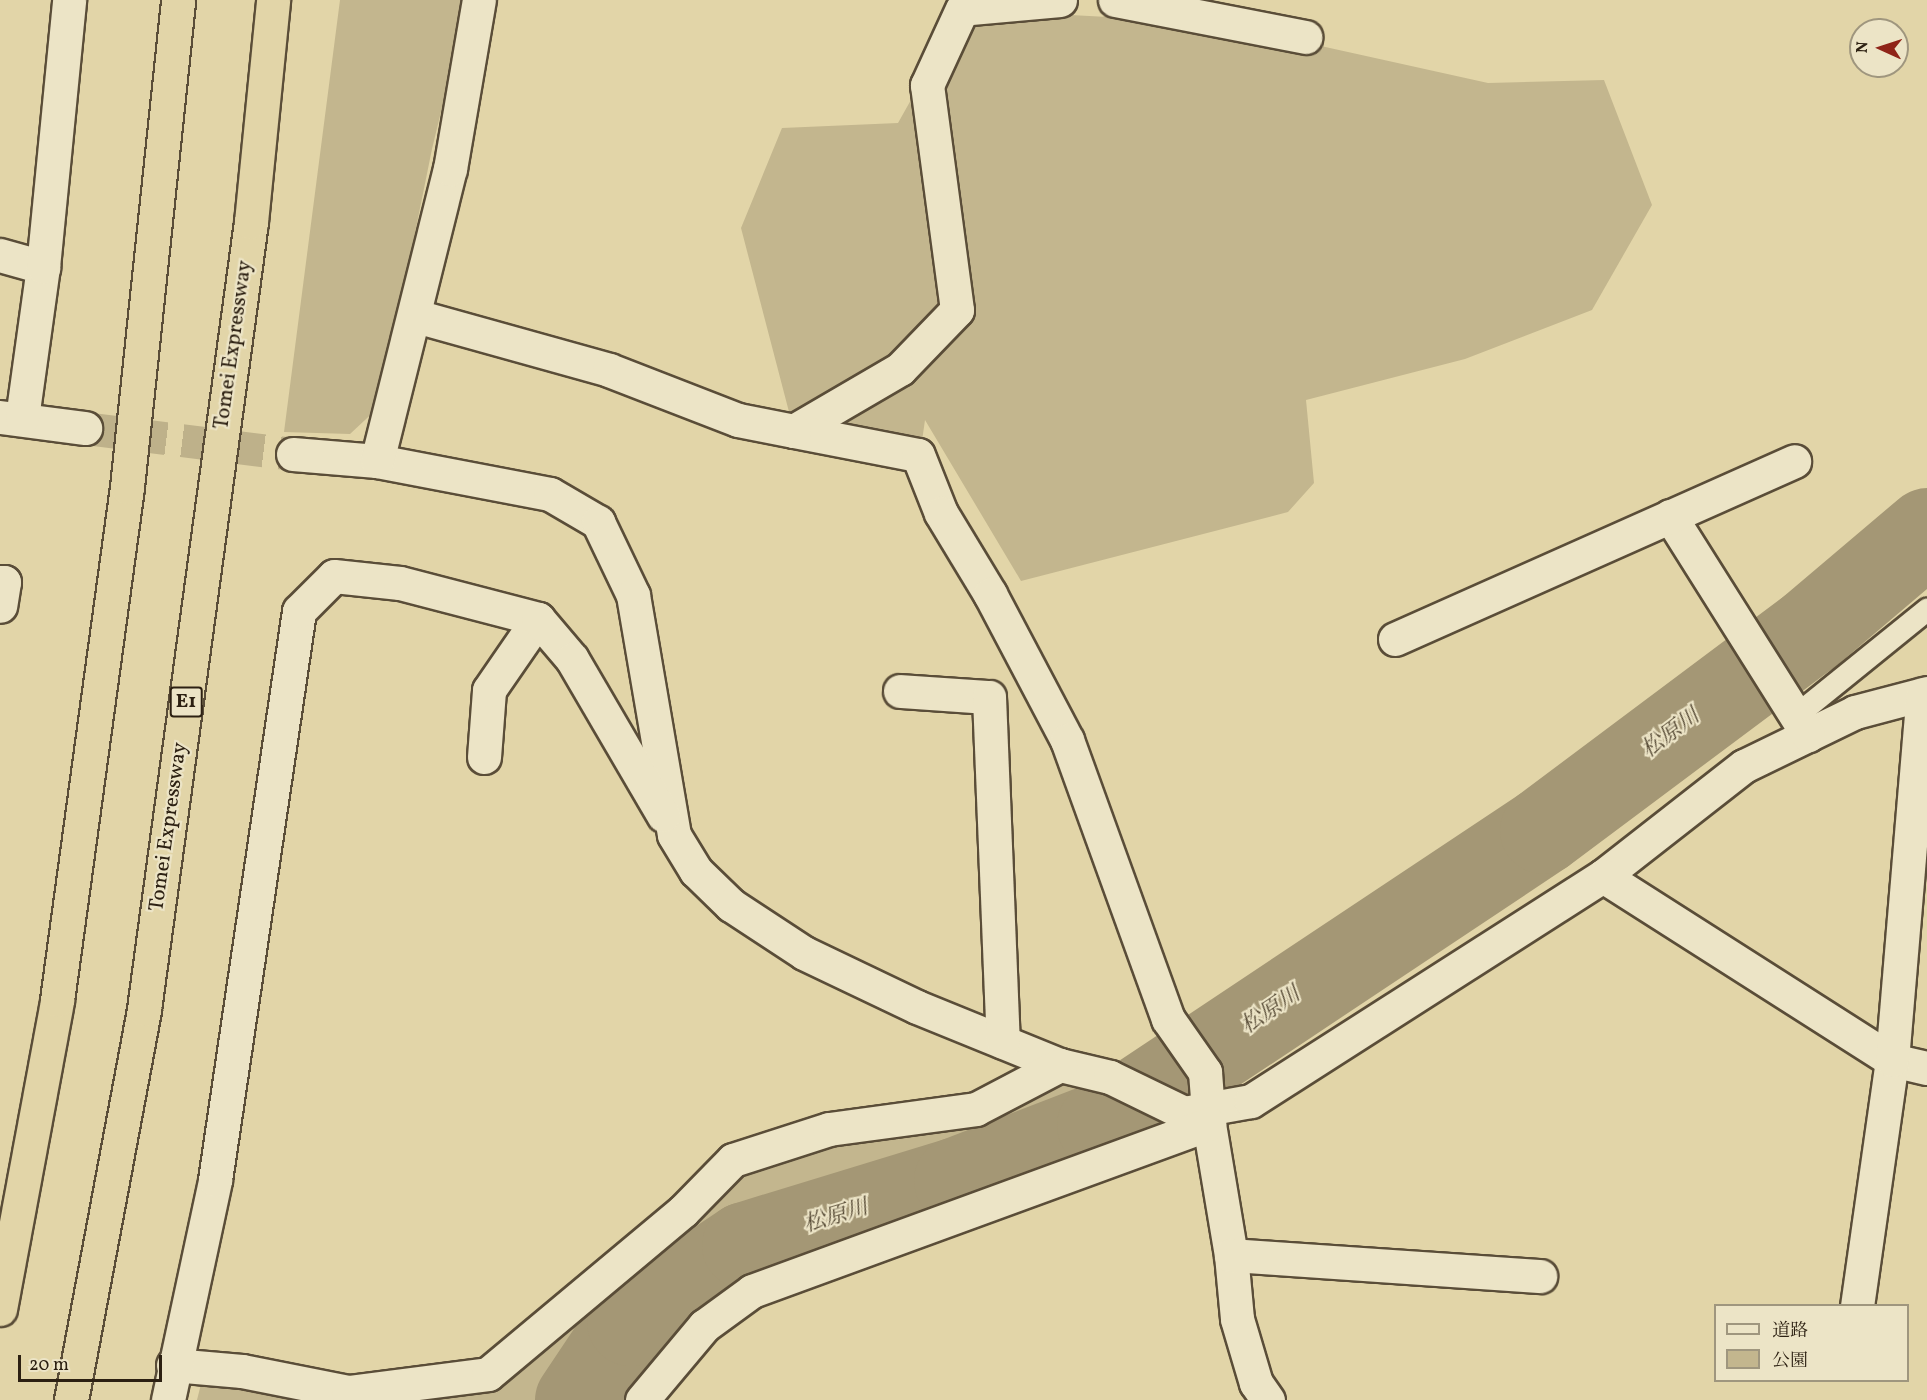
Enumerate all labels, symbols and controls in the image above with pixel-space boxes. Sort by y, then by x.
north arrow [1849,18,1909,78]
text: N [1852,41,1874,54]
street label: Tomei Expressway [210,259,258,431]
road number: E1 [170,685,202,719]
water label: 松原川 [1637,704,1705,764]
street label: Tomei Expressway [145,741,193,913]
water label: 松原川 [1236,982,1306,1040]
water label: 松原川 [801,1195,871,1239]
legend [1714,1304,1909,1382]
text: 道路 [1772,1319,1808,1344]
scale bar [21,1343,165,1381]
text: 公園 [1772,1349,1808,1374]
text: 20 m [29,1353,69,1378]

